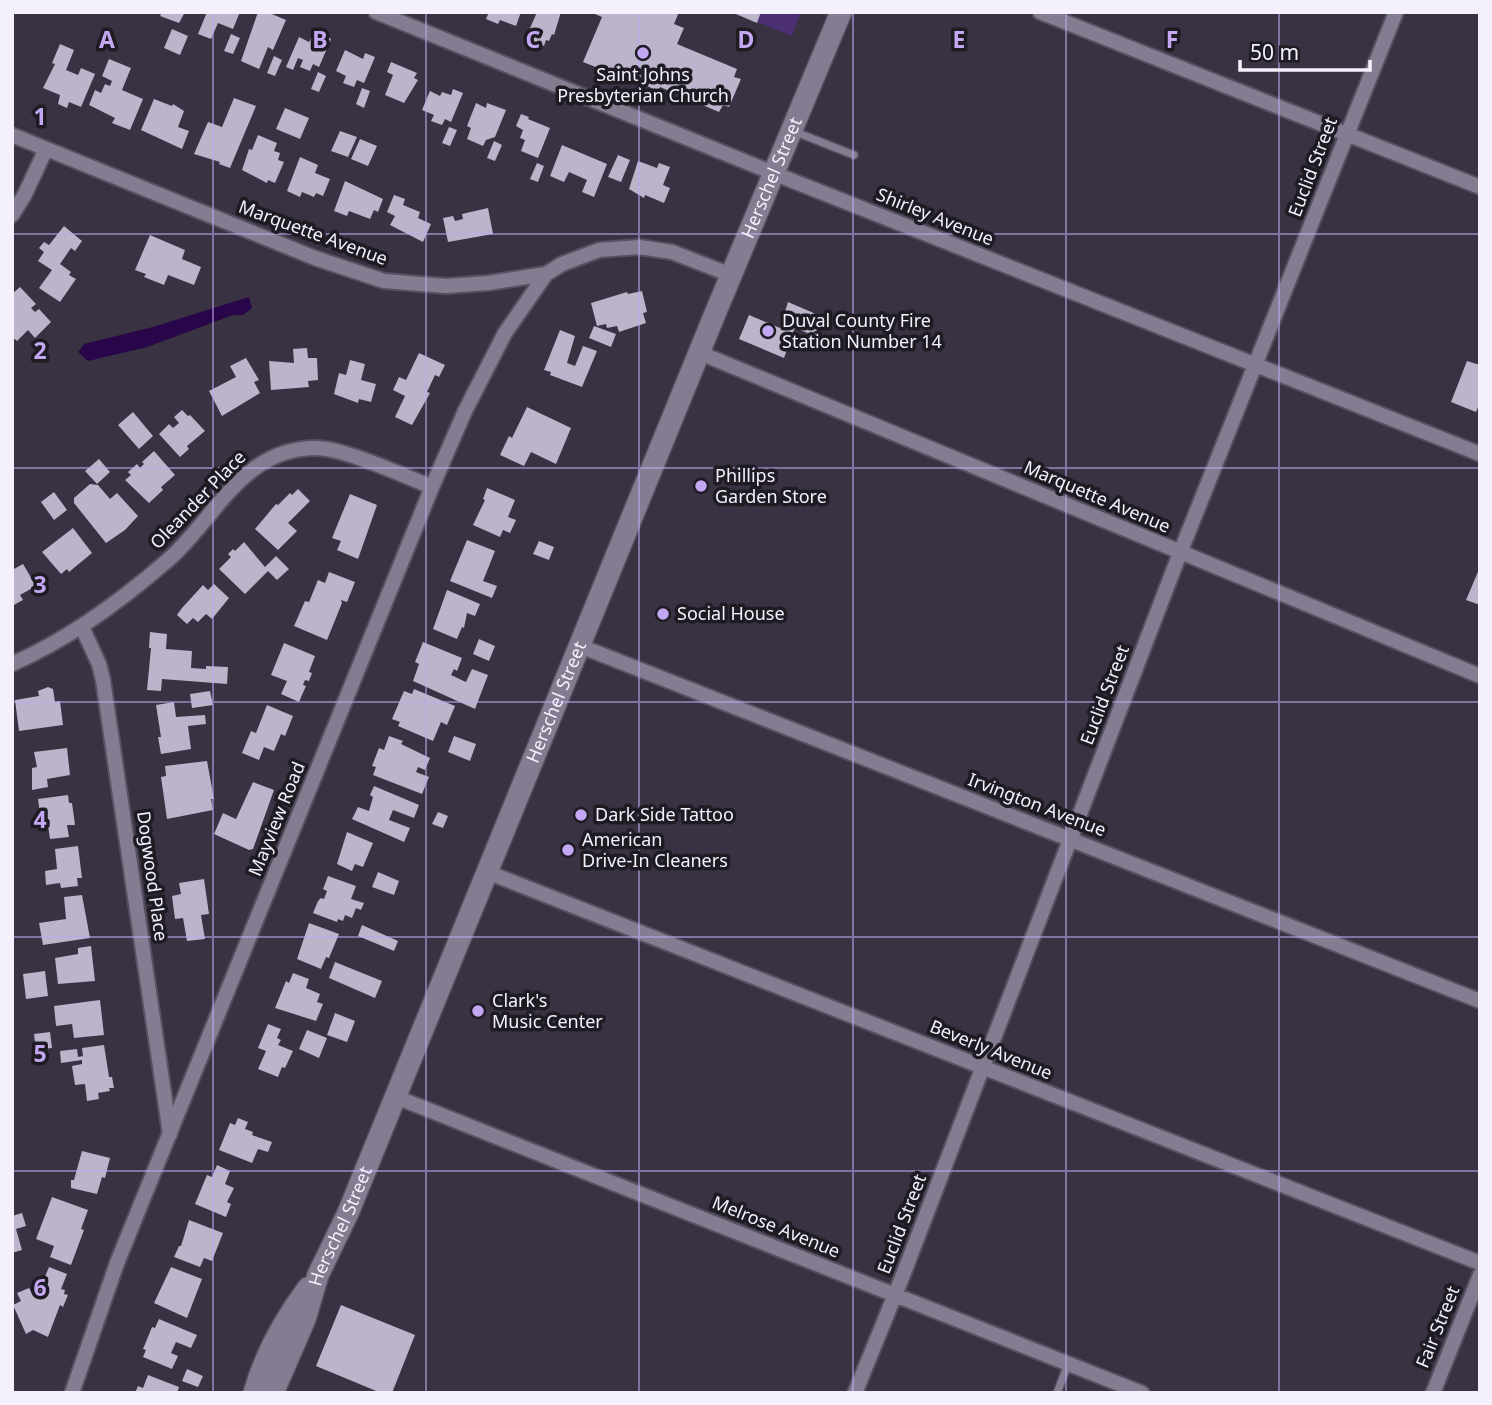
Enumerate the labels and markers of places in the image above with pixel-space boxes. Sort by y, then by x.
marker: Saint Johns Presbyterian Church [635,45,651,61]
place label: Saint Johns Presbyterian Church [557,62,729,107]
place label: Duval County Fire Station Number 14 [782,308,942,353]
marker: Duval County Fire Station Number 14 [760,323,776,339]
place label: Phillips Garden Store [715,463,827,508]
marker: Phillips Garden Store [693,478,709,494]
place label: Social House [677,601,785,625]
marker: Social House [655,606,671,622]
place label: Dark Side Tattoo [595,802,734,826]
marker: Dark Side Tattoo [573,807,589,823]
place label: American Drive-In Cleaners [582,827,728,872]
marker: American Drive-In Cleaners [560,842,576,858]
place label: Clark's Music Center [492,988,603,1033]
marker: Clark's Music Center [470,1003,486,1019]

